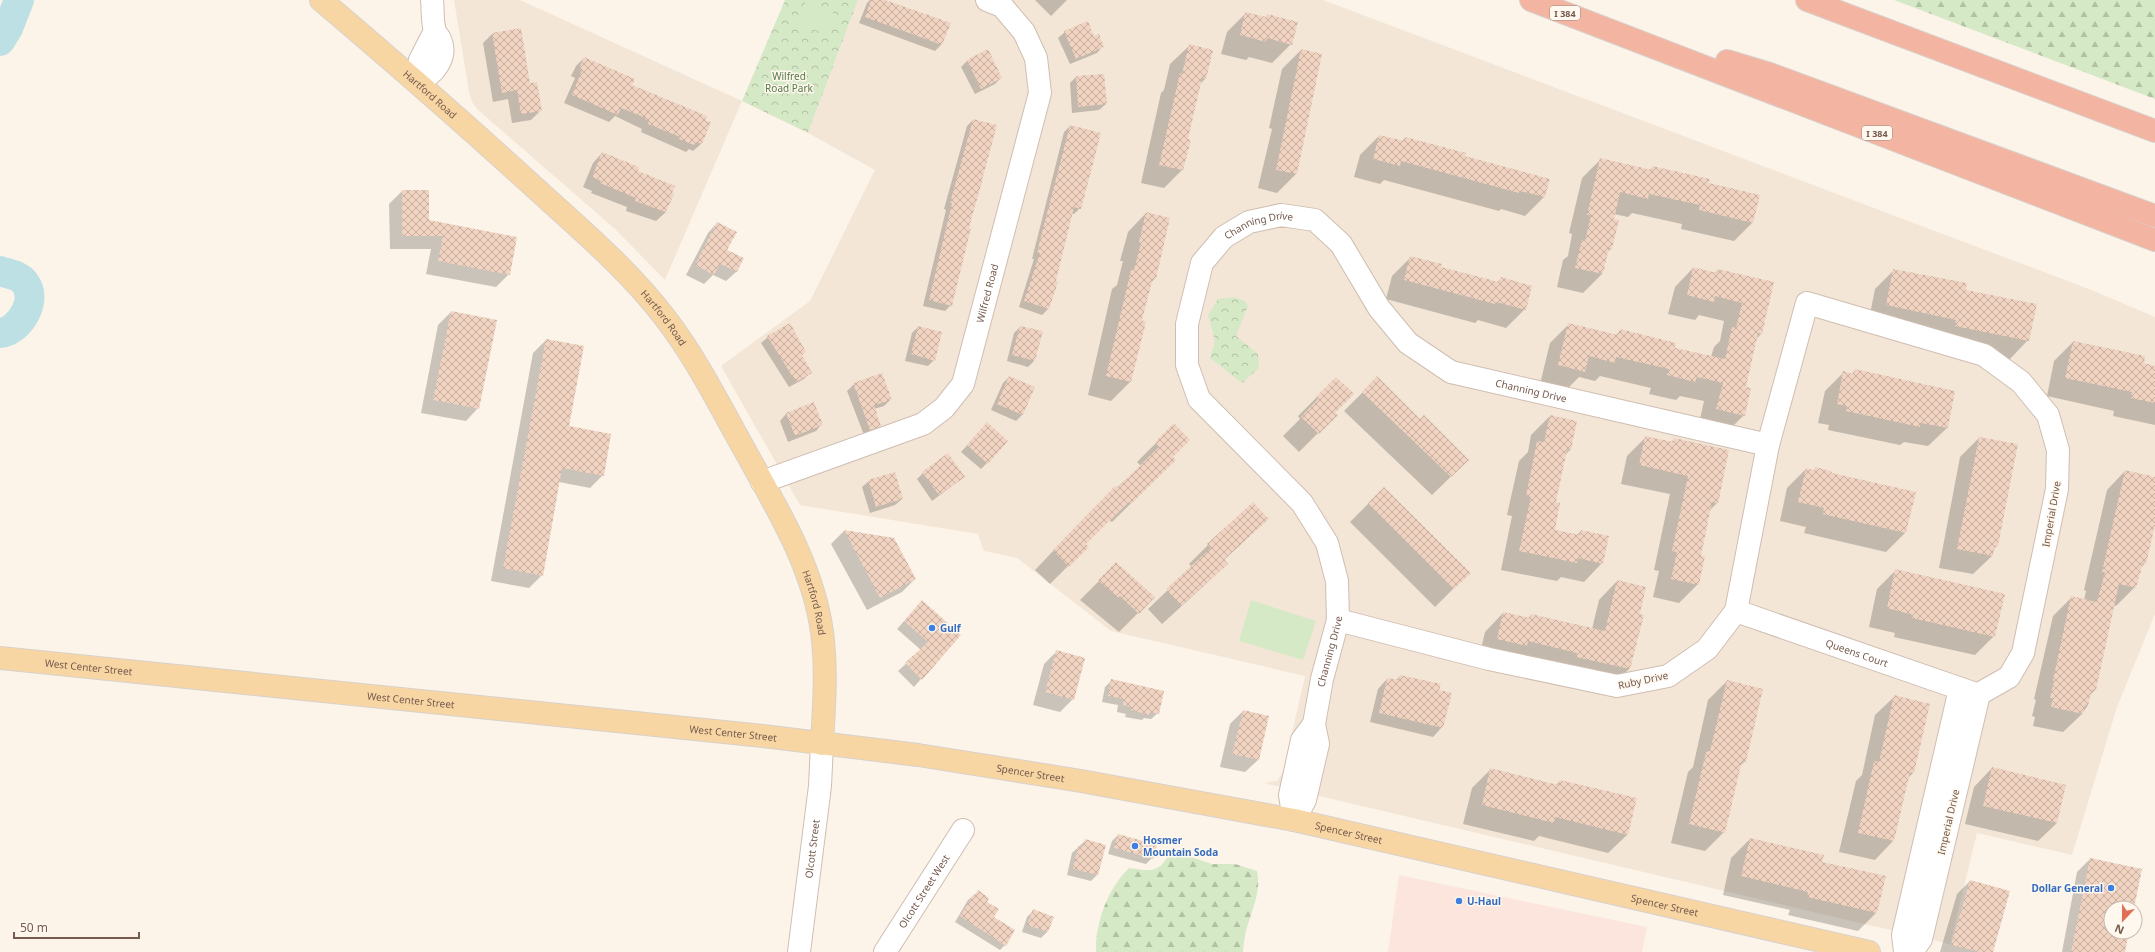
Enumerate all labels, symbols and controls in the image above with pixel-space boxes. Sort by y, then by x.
road number: I 384 [1550,6,1580,20]
street label: Hartford Road [400,67,460,121]
park label: Wilfred Road Park [765,69,814,95]
road number: I 384 [1862,126,1892,140]
street label: Channing Drive [1221,208,1294,242]
street label: Wilfred Road [973,262,1001,324]
street label: Hartford Road [638,287,690,348]
street label: Channing Drive [1494,375,1569,406]
street label: Imperial Drive [2038,480,2064,548]
street label: Hartford Road [799,568,829,636]
street label: Channing Drive [1314,616,1345,688]
place label: Gulf [940,621,962,635]
marker: Gulf [927,623,937,633]
street label: Queens Court [1824,636,1890,670]
street label: West Center Street [44,656,133,679]
street label: Ruby Drive [1617,668,1670,692]
street label: West Center Street [366,689,456,711]
street label: West Center Street [689,722,778,745]
street label: Spencer Street [995,761,1066,785]
street label: Imperial Drive [1934,788,1962,856]
street label: Olcott Street [801,818,823,879]
street label: Spencer Street [1314,818,1384,847]
place label: Hosmer Mountain Soda [1143,833,1218,859]
marker: Hosmer Mountain Soda [1130,841,1140,851]
street label: Olcott Street West [895,851,953,931]
place label: Dollar General [2031,881,2103,895]
marker: Dollar General [2106,883,2116,893]
street label: Spencer Street [1630,891,1700,920]
place label: U-Haul [1467,894,1501,908]
marker: U-Haul [1454,896,1464,906]
north arrow [2103,900,2143,940]
scale bar [14,914,139,940]
text: 50 m [20,919,48,936]
text: N [2112,921,2126,938]

